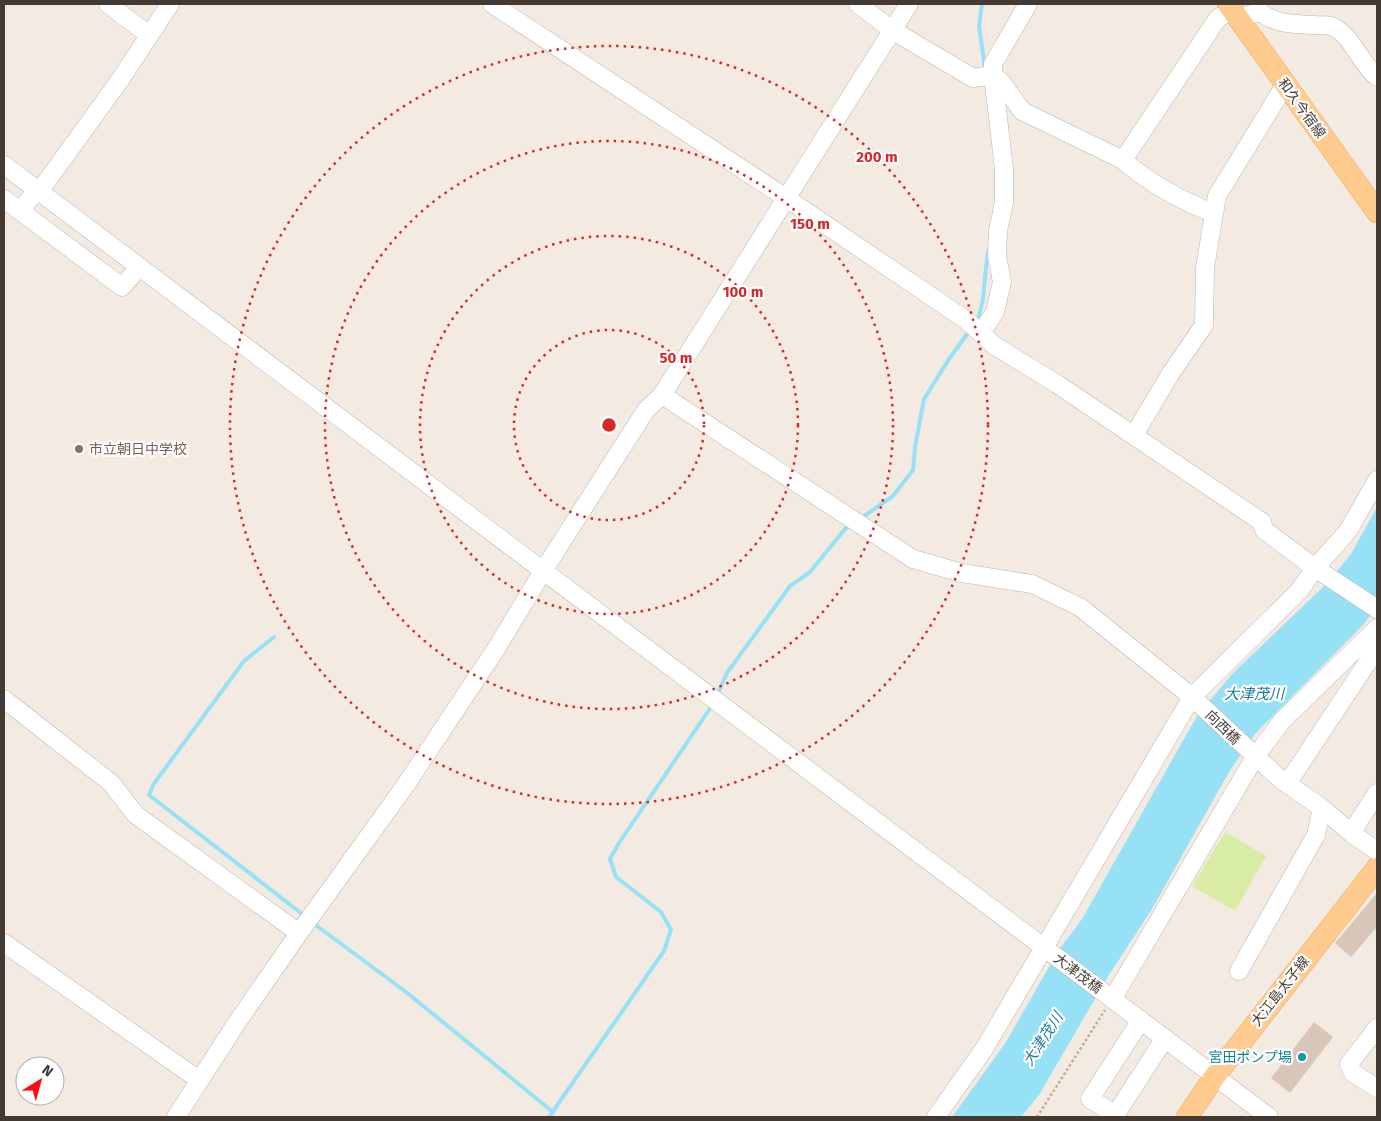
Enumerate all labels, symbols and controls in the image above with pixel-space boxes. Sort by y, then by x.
street label: 和久今宿線 [1274,75,1329,142]
text: 200 m [856,148,898,166]
text: 150 m [790,215,830,233]
text: 100 m [723,283,763,301]
text: 50 m [659,349,693,367]
centre of rings [600,416,618,434]
place label: 市立朝日中学校 [89,441,187,458]
marker: 市立朝日中学校 [73,443,85,455]
water label: 大津茂川 [1224,685,1286,703]
street label: 向西橋 [1202,707,1244,748]
street label: 大津茂橋 [1050,950,1105,997]
street label: 大江島太子線 [1248,953,1313,1030]
water label: 大津茂川 [1019,1007,1068,1069]
place label: 宮田ポンプ場 [1208,1049,1292,1066]
marker: 宮田ポンプ場 [1296,1051,1308,1063]
north arrow [15,1056,65,1106]
text: N [39,1061,56,1081]

